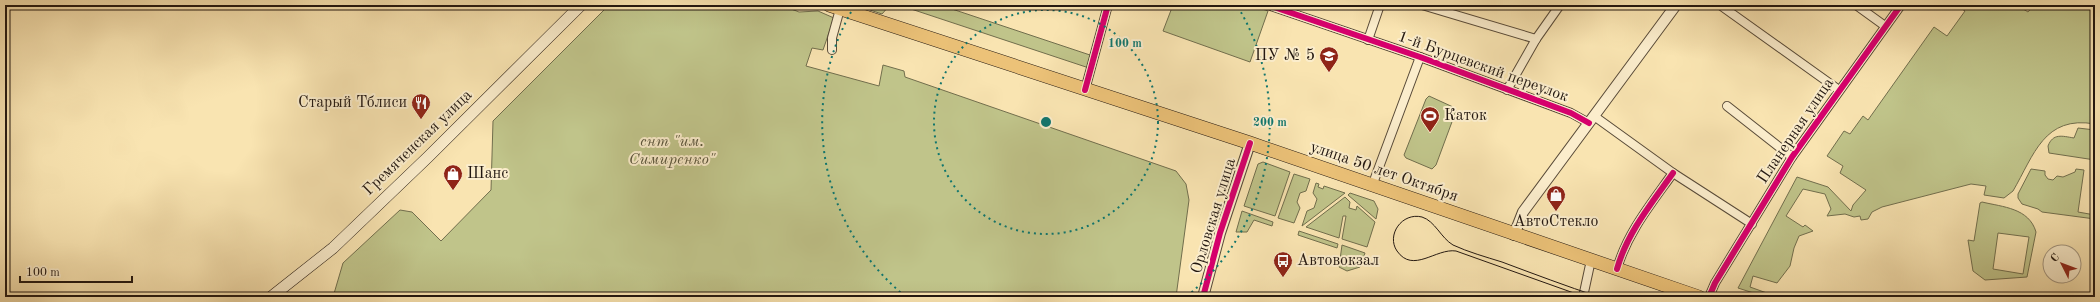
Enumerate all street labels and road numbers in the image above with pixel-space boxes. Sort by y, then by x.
street label: 1-й Бурцевский переулок [1396,29,1570,105]
street label: Планерная улица [1755,75,1837,187]
street label: Гремяченская улица [361,87,476,199]
street label: улица 50 лет Октября [1308,139,1460,205]
street label: Орловская улица [1189,156,1239,276]

